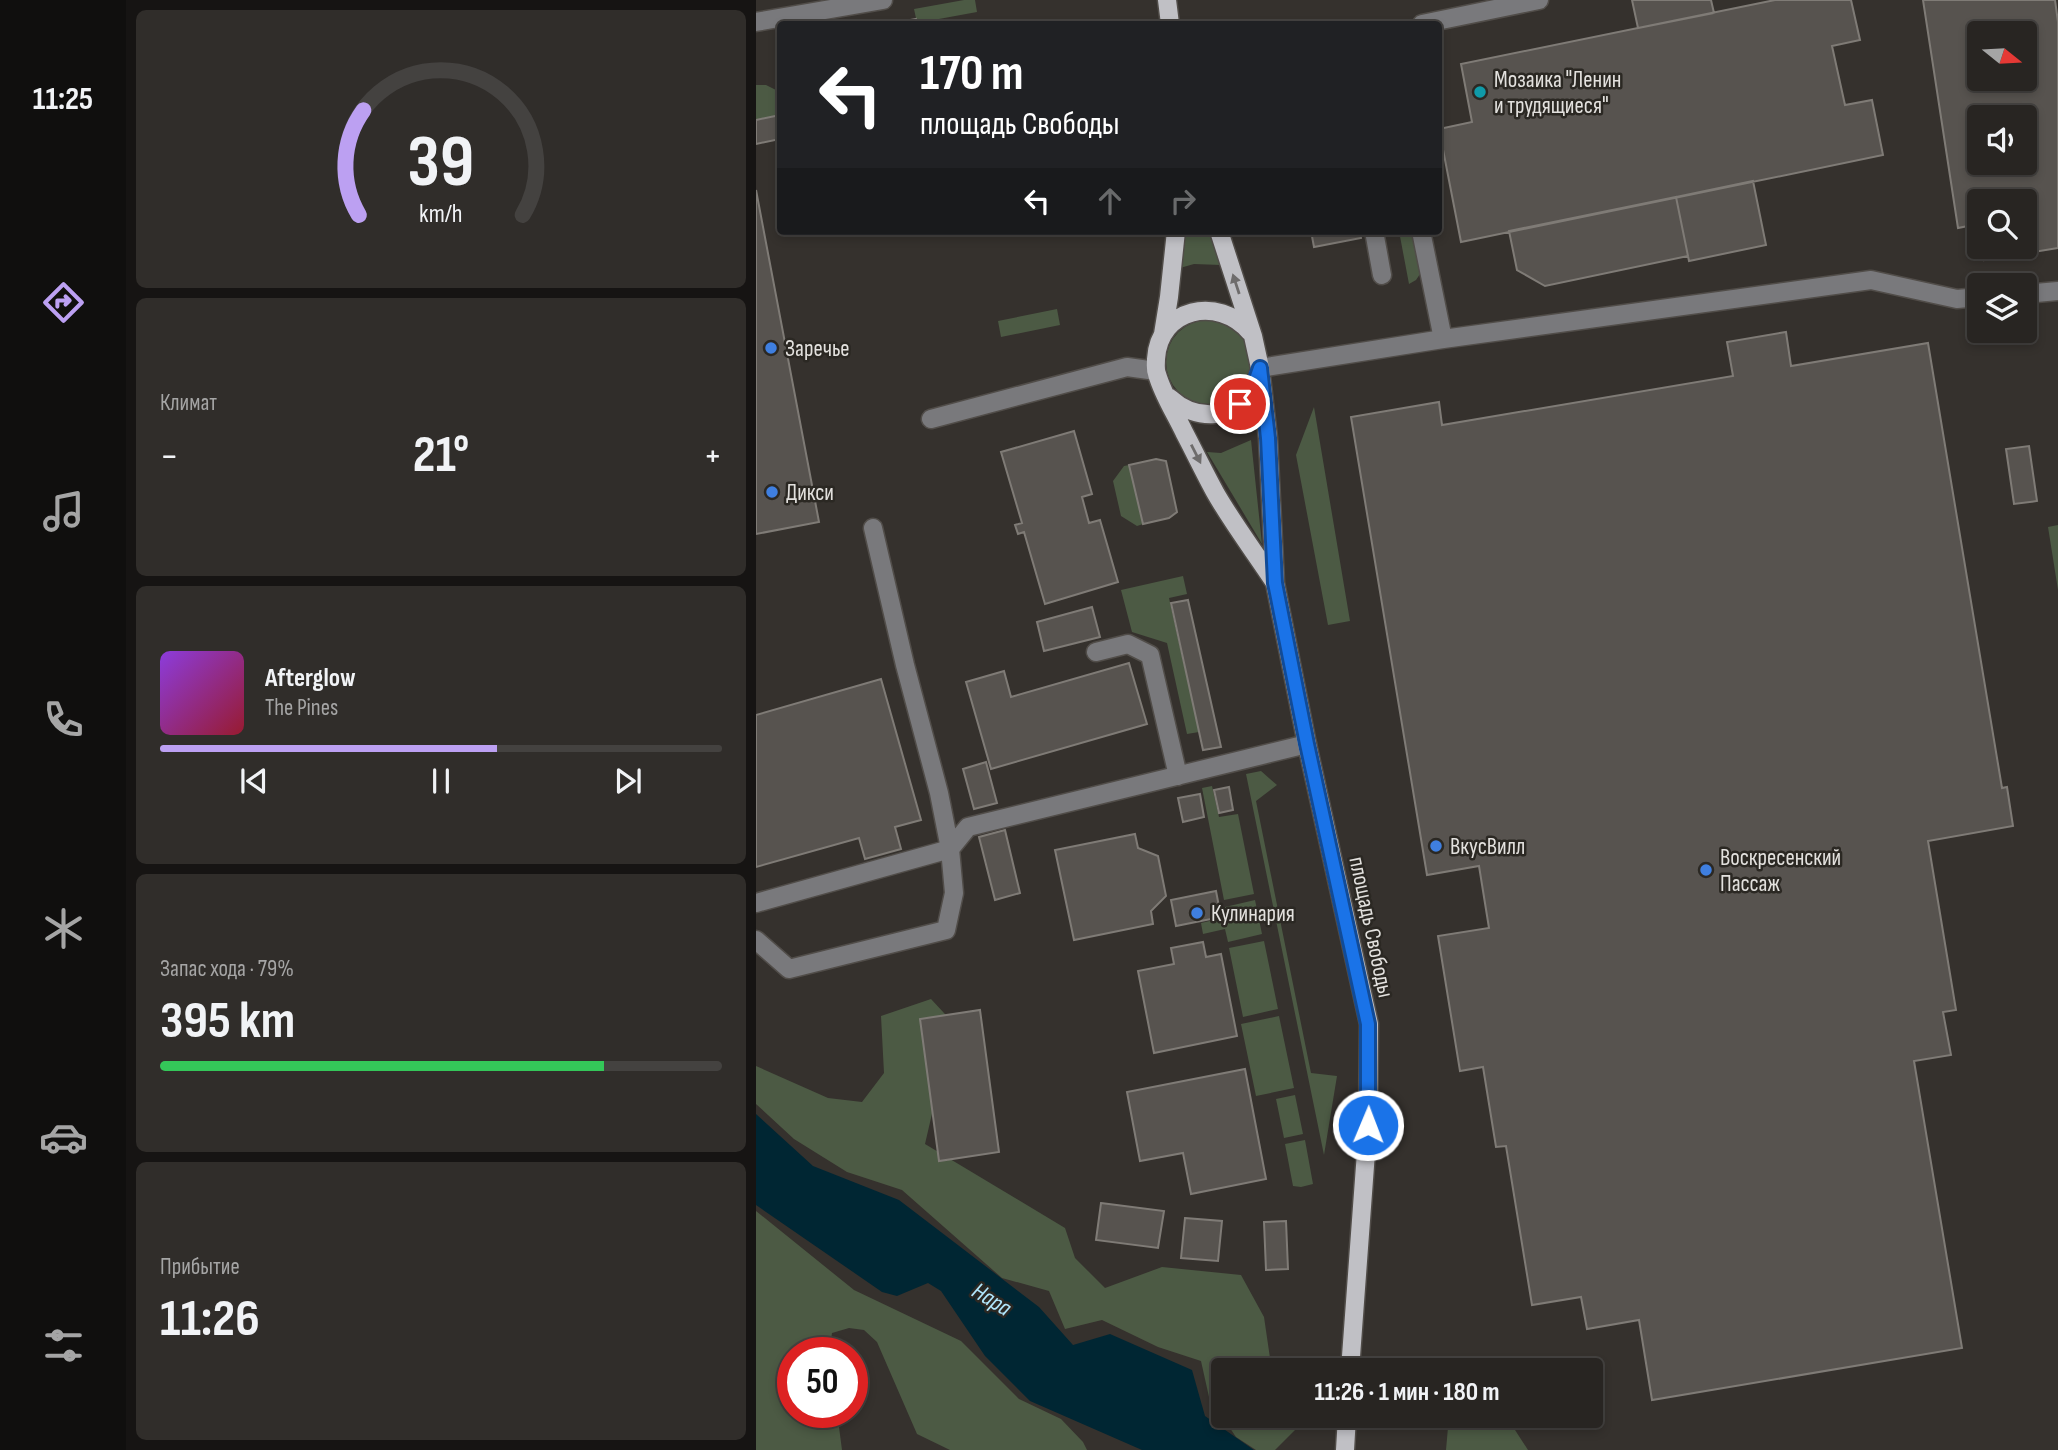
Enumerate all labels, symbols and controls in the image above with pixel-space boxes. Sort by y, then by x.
north arrow [1967,21,2037,91]
map controls [1967,21,2037,343]
text: 170 m [920,45,1024,104]
icon: left [805,49,896,140]
place label: Мозаика "Ленин и трудящиеся" [1494,66,1621,120]
text: 11:25 [33,80,93,119]
marker: Мозаика "Ленин и трудящиеся" [1472,84,1488,100]
text: площадь Свободы [920,105,1119,144]
button: sound [1967,105,2037,175]
text: 39 [407,119,475,207]
icon: left [1018,182,1056,220]
icon: ahead [1091,182,1129,220]
icon: right [1164,182,1202,220]
button: search [1967,189,2037,259]
text: km/h [419,199,463,230]
one-way arrow [1231,273,1241,294]
button: layers [1967,273,2037,343]
icon: directions [39,278,88,327]
place label: Заречье [785,335,850,363]
marker: Заречье [763,340,779,356]
pin [1210,374,1270,434]
icon: arrive [1221,385,1259,423]
text: Климат [160,389,217,417]
text: 21° [413,424,469,487]
text: − [160,434,179,479]
text: + [703,434,722,479]
one-way arrow [1190,444,1201,464]
place label: Дикси [786,479,834,507]
marker: Дикси [764,484,780,500]
icon: music [39,487,88,536]
text: Afterglow [265,663,356,694]
text: The Pines [265,694,338,722]
icon: phone [39,695,88,744]
icon: previous [235,762,273,800]
icon: pause [422,762,460,800]
icon: next [609,762,647,800]
place label: ВкусВилл [1450,833,1525,861]
marker: ВкусВилл [1428,838,1444,854]
place label: Воскресенский Пассаж [1720,844,1841,898]
street label: площадь Свободы [1342,854,1400,1000]
marker: Воскресенский Пассаж [1698,862,1714,878]
place label: Кулинария [1211,900,1295,928]
icon: climate [39,904,88,953]
marker: Кулинария [1189,905,1205,921]
text: Запас хода · 79% [160,955,294,983]
text: 395 km [160,990,295,1053]
position arrow [1331,1088,1405,1162]
icon: car [39,1113,88,1162]
text: Прибытие [160,1253,240,1281]
water label: Нара [967,1276,1017,1323]
text: 11:26 [160,1288,260,1351]
icon: filters [39,1321,88,1370]
speed limit sign: 50 [777,1337,868,1428]
text: 11:26 · 1 мин · 180 m [1315,1377,1500,1408]

